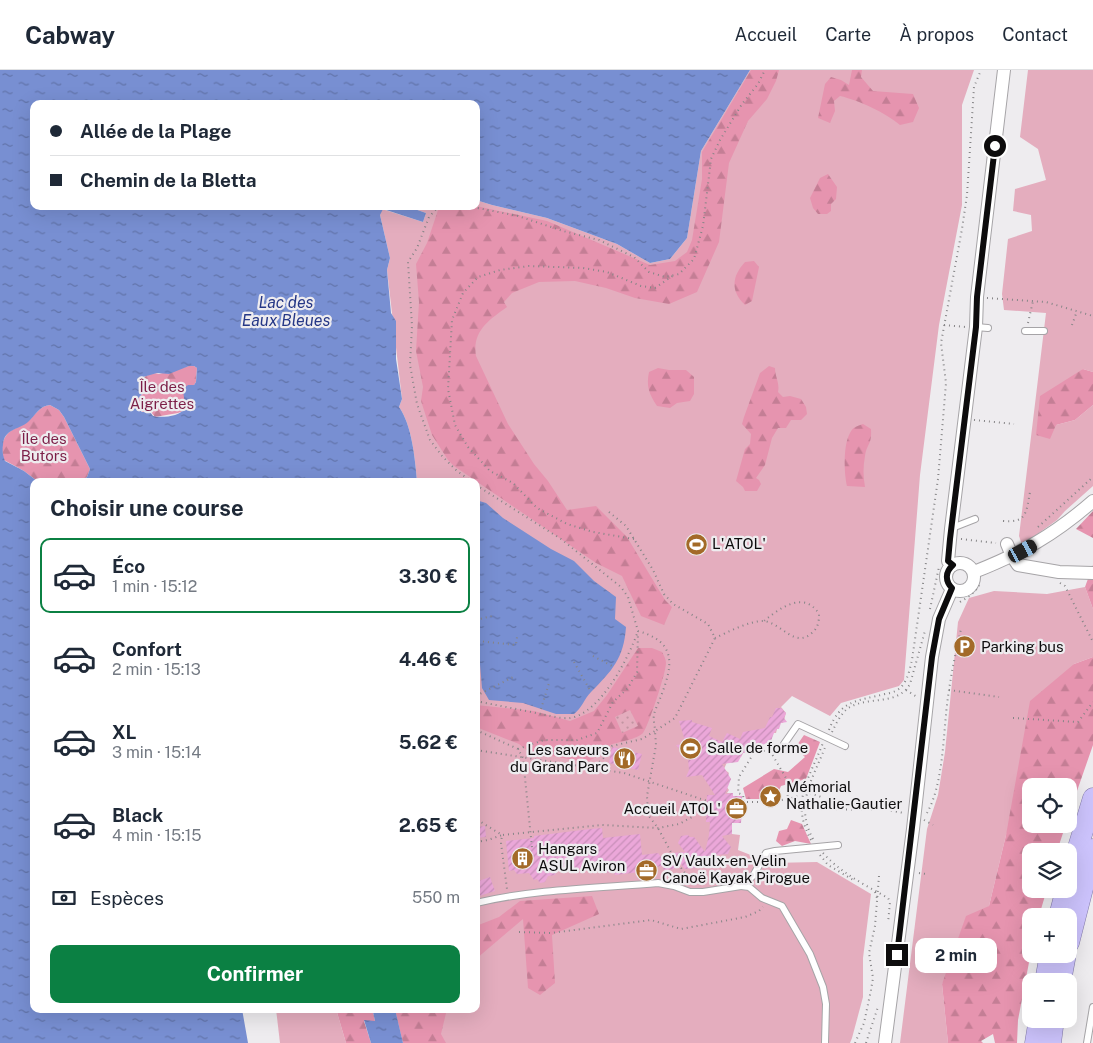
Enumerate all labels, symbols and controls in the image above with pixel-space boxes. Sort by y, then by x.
text: Cabway [25,21,115,49]
text: Accueil [735,24,797,45]
text: Carte [825,24,871,45]
text: À propos [899,24,974,45]
text: Contact [1002,24,1068,45]
text: Allée de la Plage [80,120,231,142]
route start [984,135,1006,157]
text: Chemin de la Bletta [80,169,257,191]
water label: Lac des Eaux Bleues [242,293,330,330]
park label: Île des Aigrettes [130,378,194,412]
park label: Île des Butors [20,430,67,464]
text: Choisir une course [50,495,244,521]
sports icon: L'ATOL' [684,532,708,556]
place label: L'ATOL' [712,535,766,552]
car [1006,537,1039,565]
icon: car [52,553,97,598]
text: Éco [112,555,145,577]
text: 3.30 € [399,565,458,587]
text: 1 min · 15:12 [112,577,197,596]
parking icon: Parking bus [953,635,977,659]
icon: car [52,636,97,681]
text: Confort [112,638,182,660]
place label: Parking bus [981,638,1064,655]
text: 4.46 € [399,648,458,670]
text: 2 min · 15:13 [112,660,201,679]
icon: car [52,719,97,764]
text: XL [112,721,137,743]
text: 5.62 € [399,731,458,753]
sports icon: Salle de forme [679,736,703,760]
place label: Salle de forme [707,739,808,756]
place label: Les saveurs du Grand Parc [510,741,609,775]
text: 3 min · 15:14 [112,743,201,762]
restaurant icon: Les saveurs du Grand Parc [613,747,637,771]
place label: Mémorial Nathalie-Gautier [786,778,903,812]
map controls [1022,778,1077,1028]
button: locate [1022,778,1077,833]
place icon: Mémorial Nathalie-Gautier [758,784,782,808]
office icon: Accueil ATOL' [725,797,749,821]
place label: Accueil ATOL' [624,800,721,817]
icon: car [52,802,97,847]
text: Black [112,804,163,826]
text: 2.65 € [399,814,458,836]
text: 4 min · 15:15 [112,826,202,845]
place label: Hangars ASUL Aviron [538,840,625,874]
button: layers [1022,843,1077,898]
building icon: Hangars ASUL Aviron [510,846,534,870]
place label: SV Vaulx-en-Velin Canoë Kayak Pirogue [662,852,810,886]
office icon: SV Vaulx-en-Velin Canoë Kayak Pirogue [634,858,658,882]
icon: cash [50,884,78,912]
text: Espèces [90,887,164,909]
text: 550 m [412,888,460,907]
button: + [1022,908,1077,963]
callout: 2 min [914,938,997,972]
route end [886,944,908,966]
button: Confirmer [50,945,460,1003]
text: 2 min [935,946,977,965]
button: − [1022,973,1077,1028]

